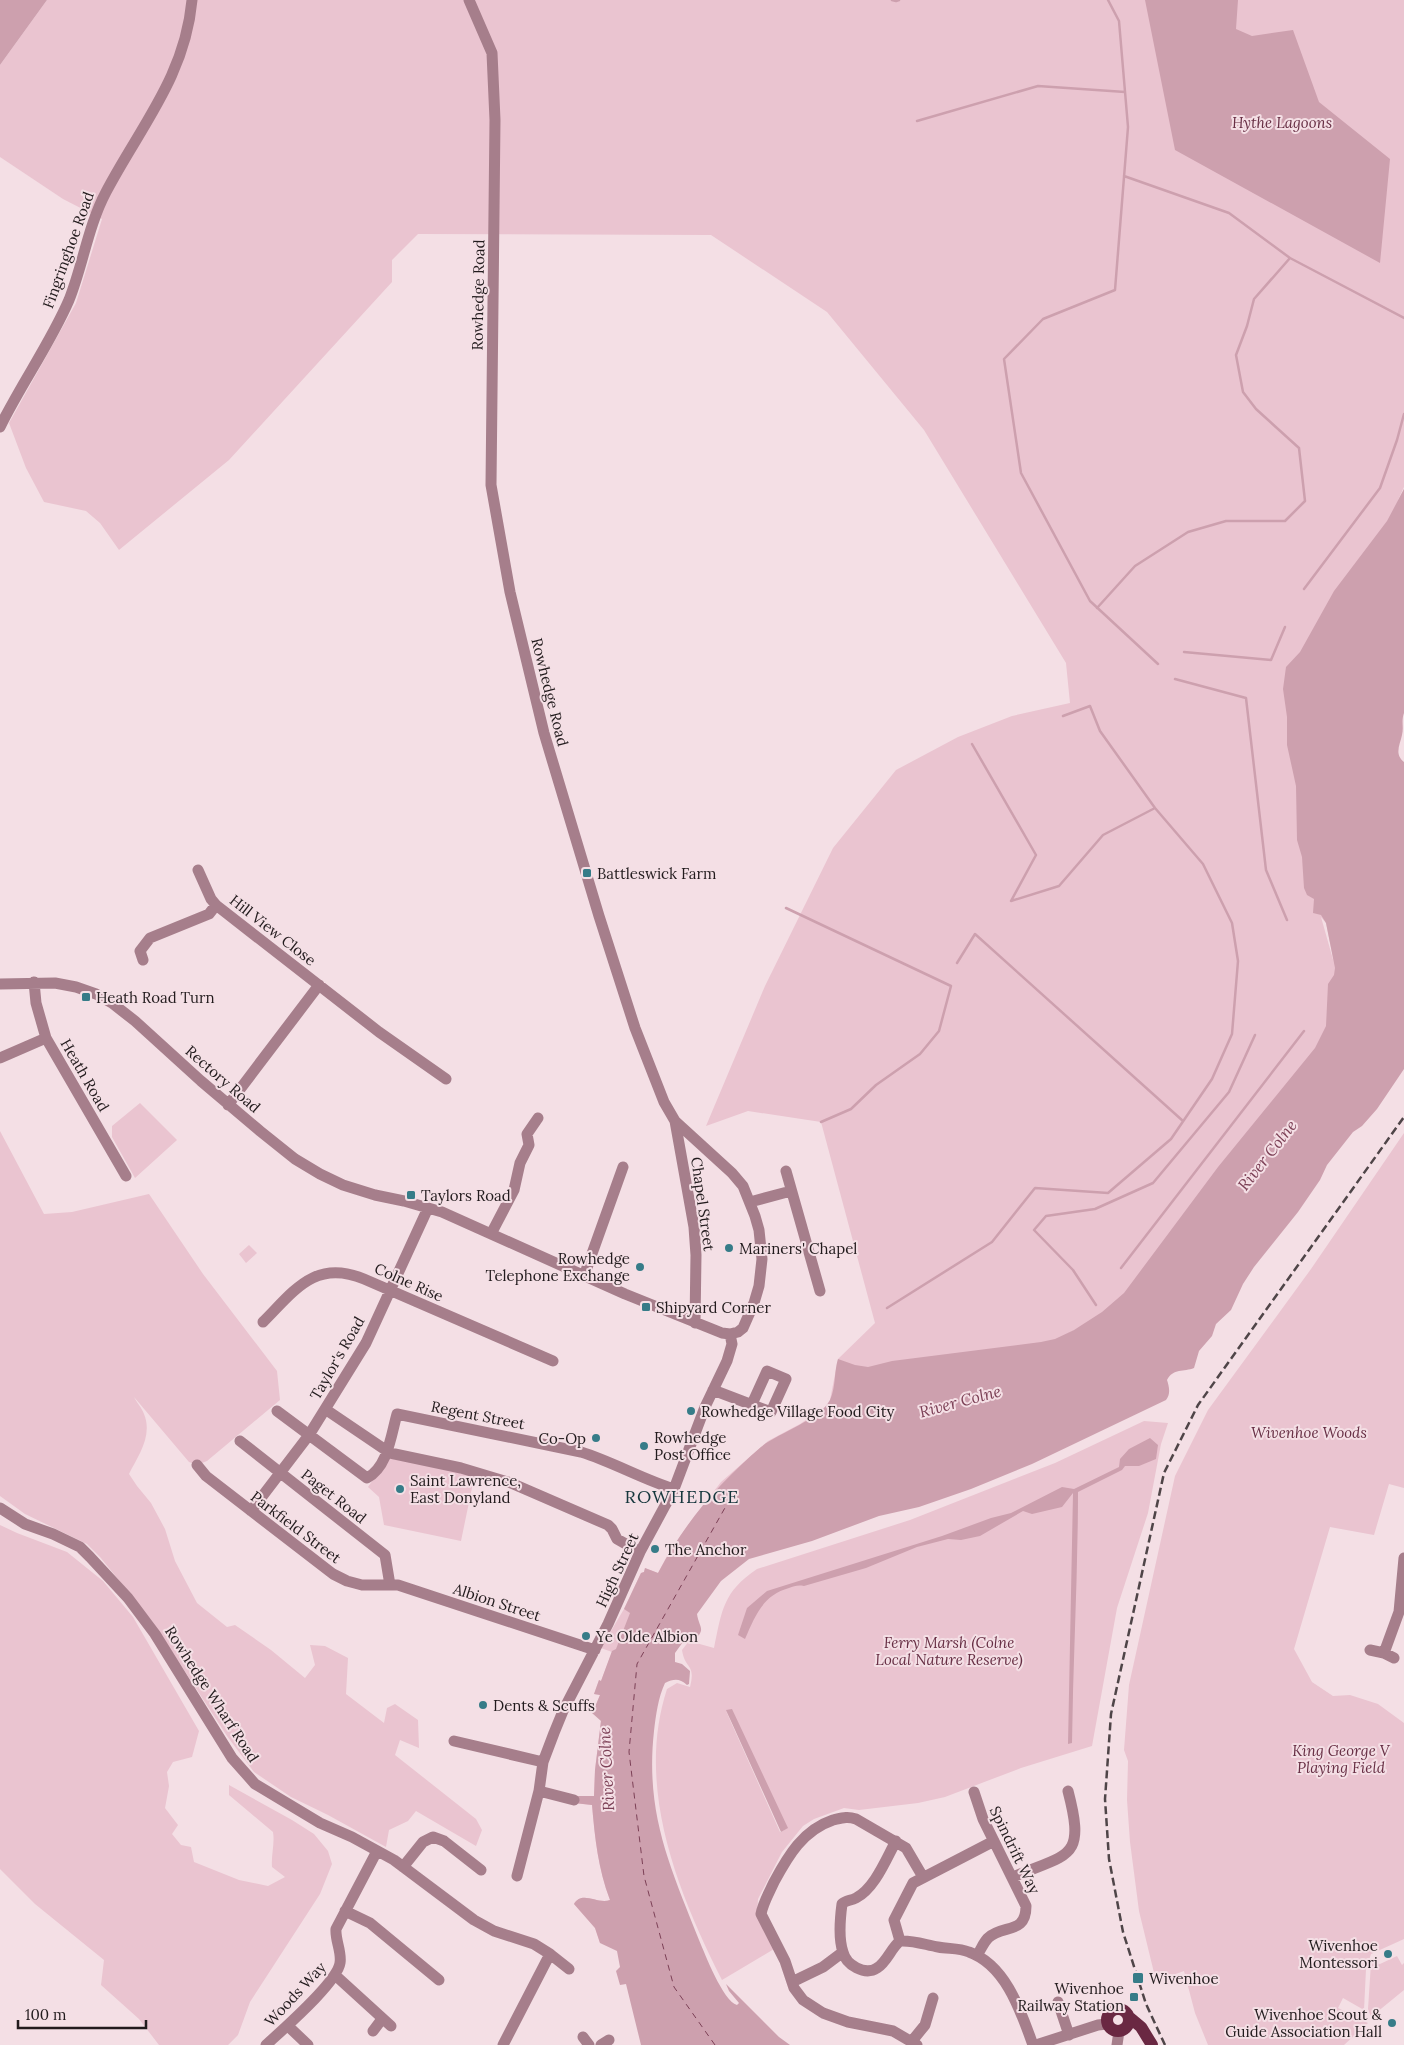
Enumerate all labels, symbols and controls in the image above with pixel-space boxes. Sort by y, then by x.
park label: Hythe Lagoons [1232,113,1332,132]
street label: Fingringhoe Road [38,189,98,311]
street label: Rowhedge Road [468,239,488,351]
street label: Rowhedge Road [527,636,573,748]
place label: Battleswick Farm [597,864,716,883]
marker: Battleswick Farm [581,867,593,879]
street label: Hill View Close [226,890,320,970]
place label: Heath Road Turn [96,988,215,1007]
marker: Heath Road Turn [80,991,92,1003]
street label: Heath Road [57,1035,113,1115]
street label: Rectory Road [182,1041,264,1117]
water label: River Colne [1233,1115,1301,1194]
street label: Chapel Street [687,1156,719,1252]
place label: Taylors Road [421,1186,511,1205]
marker: Taylors Road [405,1189,417,1201]
place label: Mariners' Chapel [739,1239,857,1258]
marker: Mariners' Chapel [723,1242,735,1254]
place label: Rowhedge Telephone Exchange [486,1249,630,1285]
street label: Colne Rise [372,1258,446,1306]
marker: Rowhedge Telephone Exchange [634,1261,646,1273]
place label: Shipyard Corner [656,1298,771,1317]
marker: Shipyard Corner [640,1301,652,1313]
street label: Taylor's Road [306,1313,368,1403]
water label: River Colne [917,1380,1004,1422]
street label: Regent Street [430,1397,527,1433]
place label: Rowhedge Village Food City [701,1402,894,1421]
marker: Rowhedge Village Food City [685,1405,697,1417]
park label: Wivenhoe Woods [1251,1423,1367,1442]
place label: Rowhedge Post Office [654,1428,731,1464]
place label: Co-Op [539,1429,586,1448]
marker: Co-Op [590,1432,602,1444]
marker: Rowhedge Post Office [638,1440,650,1452]
street label: Paget Road [298,1465,370,1527]
place label: Saint Lawrence, East Donyland [410,1471,521,1507]
marker: Saint Lawrence, East Donyland [394,1483,406,1495]
district label: ROWHEDGE [625,1485,739,1508]
street label: Parkfield Street [247,1487,345,1567]
street label: High Street [592,1530,643,1610]
place label: The Anchor [665,1540,747,1559]
marker: The Anchor [649,1543,661,1555]
street label: Albion Street [450,1579,543,1625]
street label: Rowhedge Wharf Road [161,1622,263,1766]
place label: Ye Olde Albion [595,1627,698,1646]
marker: Ye Olde Albion [580,1630,592,1642]
park label: Ferry Marsh (Colne Local Nature Reserve) [875,1633,1023,1670]
place label: Dents & Scuffs [493,1696,595,1715]
marker: Dents & Scuffs [477,1699,489,1711]
water label: River Colne [594,1726,618,1811]
park label: King George V Playing Field [1292,1741,1391,1777]
street label: Spindrift Way [986,1803,1044,1897]
place label: Wivenhoe Montessori [1299,1936,1378,1972]
marker: Wivenhoe Montessori [1382,1948,1394,1960]
street label: Woods Way [260,1958,330,2030]
place label: Wivenhoe [1149,1969,1219,1988]
marker: Wivenhoe [1131,1971,1145,1985]
place label: Wivenhoe Railway Station [1018,1979,1124,2015]
marker: Wivenhoe Railway Station [1128,1991,1140,2003]
scale bar [18,1998,145,2030]
text: 100 m [25,2005,66,2024]
place label: Wivenhoe Scout & Guide Association Hall [1225,2005,1383,2041]
marker: Wivenhoe Scout & Guide Association Hall [1386,2017,1398,2029]

